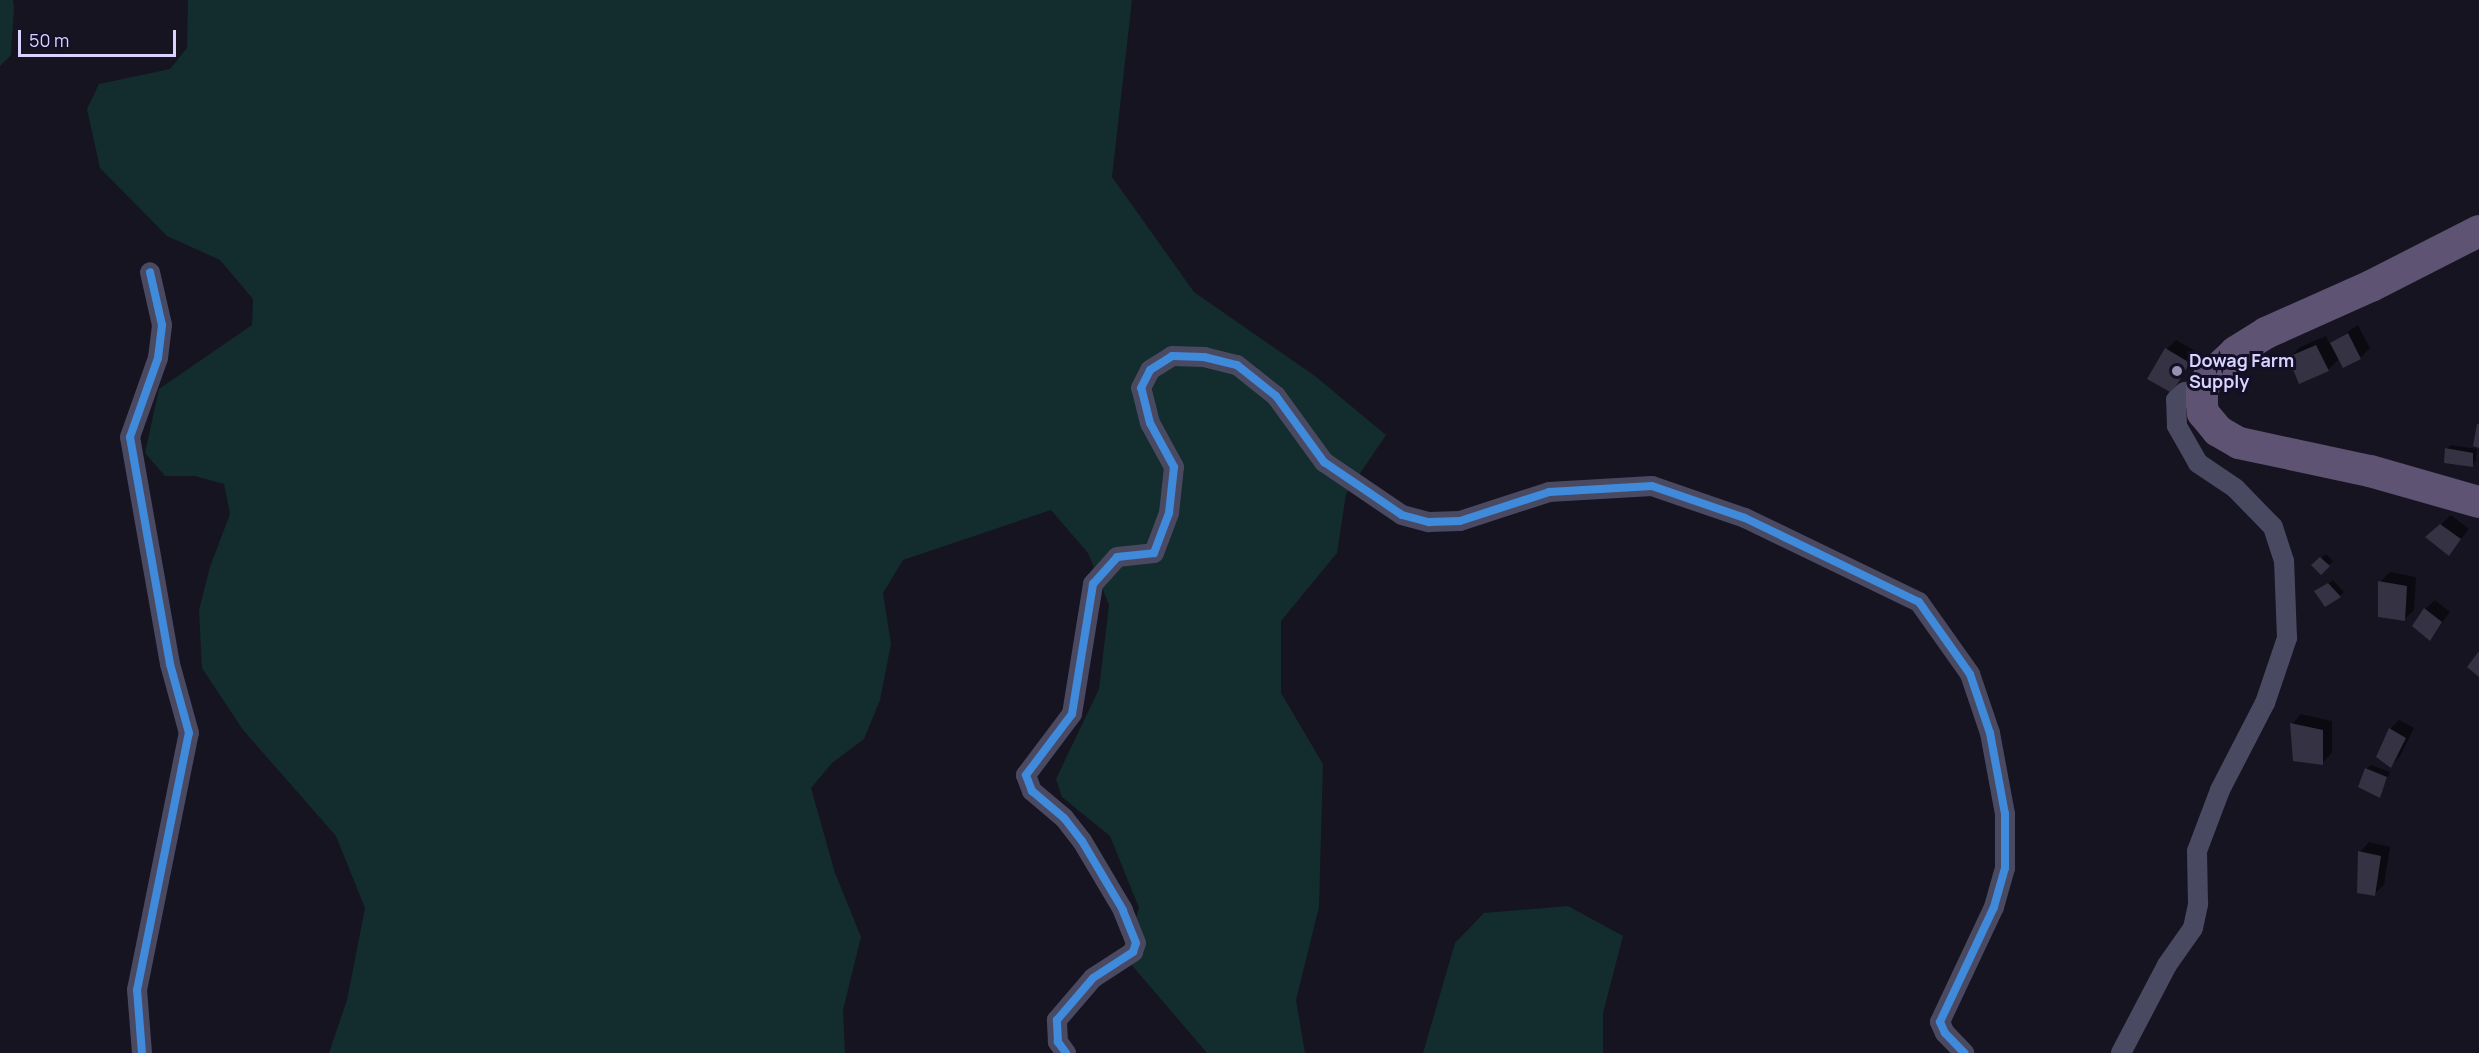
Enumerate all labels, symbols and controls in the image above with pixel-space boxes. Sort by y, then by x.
scale bar [21,18,178,56]
text: 50 m [29,28,69,52]
place label: Dowag Farm Supply [2189,350,2294,392]
marker: Dowag Farm Supply [2170,364,2184,378]

